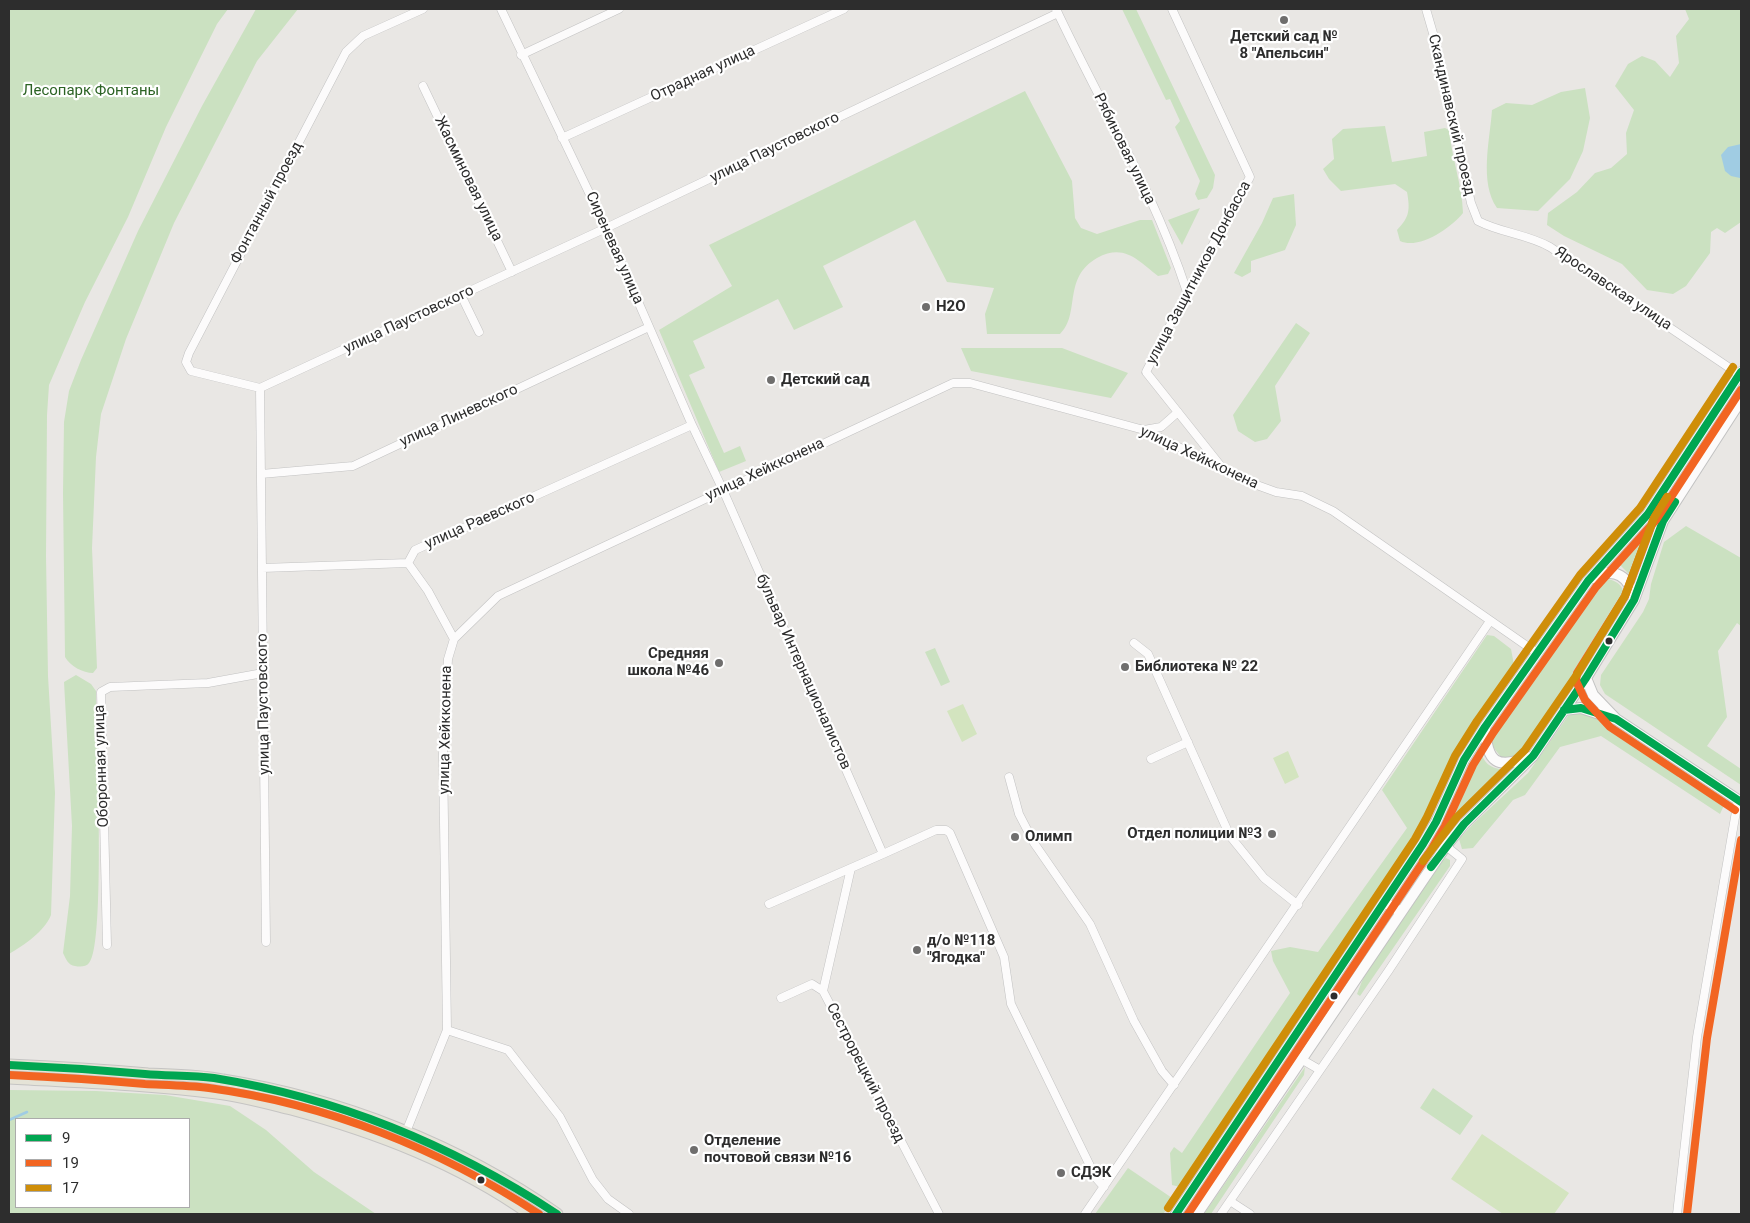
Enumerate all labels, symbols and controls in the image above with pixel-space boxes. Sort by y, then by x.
marker: Детский сад № 8 "Апельсин" [1278,14,1290,26]
place label: Детский сад № 8 "Апельсин" [1230,28,1338,63]
street label: Скандинавский проезд [1424,33,1478,197]
street label: Отрадная улица [648,42,758,106]
park label: Лесопарк Фонтаны [23,82,159,100]
street label: Рябиновая улица [1089,90,1159,208]
street label: улица Паустовского [707,109,843,187]
street label: Жасминовая улица [430,114,506,244]
street label: Фонтанный проезд [227,139,307,267]
street label: улица Защитников Донбасса [1143,178,1255,368]
street label: Сиреневая улица [581,189,647,307]
street label: Ярославская улица [1551,243,1675,335]
street label: улица Паустовского [341,282,477,358]
place label: H2O [936,298,966,316]
marker: H2O [920,301,932,313]
place label: Детский сад [781,371,870,389]
marker: Детский сад [765,374,777,386]
street label: улица Линевского [397,381,521,451]
street label: улица Хейкконена [1137,423,1261,493]
street label: улица Хейкконена [703,435,827,505]
street label: улица Раевского [422,489,538,553]
street label: бульвар Интернационалистов [752,571,854,773]
street label: улица Паустовского [254,633,274,775]
unlabelled marker [1604,636,1614,646]
place label: Средняя школа №46 [627,645,709,680]
marker: Средняя школа №46 [713,657,725,669]
place label: Библиотека № 22 [1135,658,1258,676]
marker: Библиотека № 22 [1119,661,1131,673]
street label: улица Хейкконена [436,665,456,795]
street label: Оборонная улица [91,704,113,828]
place label: Отдел полиции №3 [1127,825,1262,843]
place label: Олимп [1025,828,1072,846]
marker: Отдел полиции №3 [1266,828,1278,840]
marker: Олимп [1009,831,1021,843]
place label: д/о №118 "Ягодка" [927,932,995,967]
marker: д/о №118 "Ягодка" [911,944,923,956]
unlabelled marker [1329,991,1339,1001]
street label: Сестрорецкий проезд [822,1000,908,1146]
legend [15,1118,190,1208]
text: 9 [62,1129,70,1147]
place label: Отделение почтовой связи №16 [704,1132,851,1167]
marker: Отделение почтовой связи №16 [688,1144,700,1156]
text: 19 [62,1154,79,1172]
place label: СДЭК [1071,1164,1111,1182]
marker: СДЭК [1055,1167,1067,1179]
unlabelled marker [476,1175,486,1185]
text: 17 [62,1179,79,1197]

